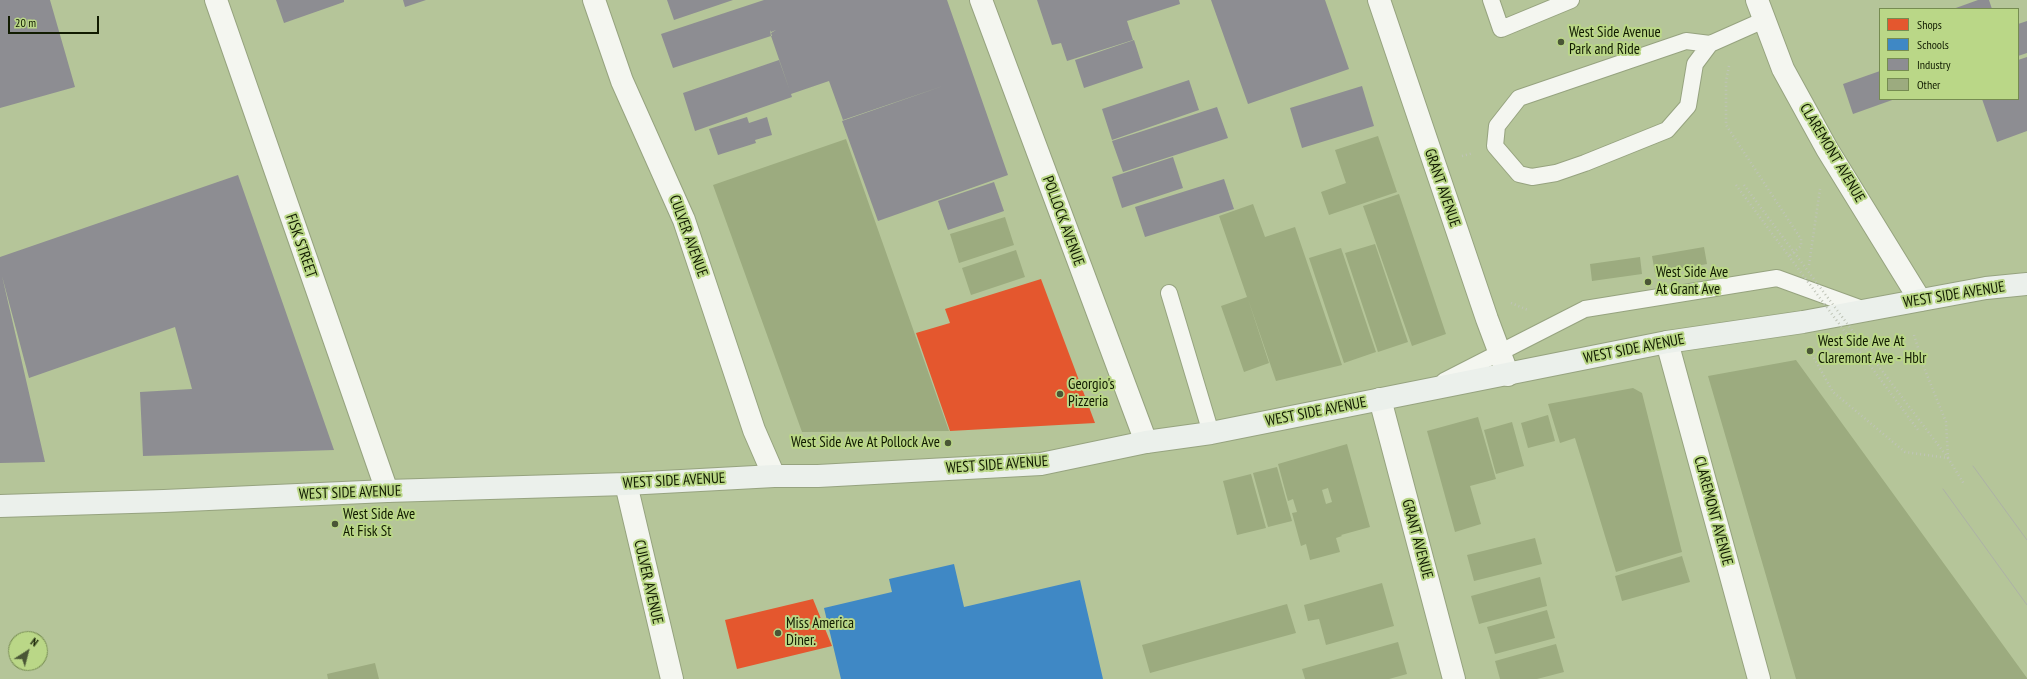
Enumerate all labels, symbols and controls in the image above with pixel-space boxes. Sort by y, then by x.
scale bar [10,8,101,34]
legend [1879,8,2019,100]
text: 20 m [15,15,36,30]
text: Shops [1917,17,1942,32]
place label: West Side Avenue Park and Ride [1569,24,1661,59]
marker: West Side Avenue Park and Ride [1556,37,1566,47]
text: Schools [1917,37,1949,52]
text: Industry [1917,57,1951,72]
text: Other [1917,77,1940,92]
street label: CLAREMONT AVENUE [1795,100,1869,206]
street label: GRANT AVENUE [1420,147,1464,229]
street label: POLLOCK AVENUE [1038,174,1088,268]
street label: CULVER AVENUE [665,193,711,279]
street label: FISK STREET [282,212,320,280]
place label: West Side Ave At Grant Ave [1656,264,1728,299]
marker: West Side Ave At Grant Ave [1643,277,1653,287]
street label: WEST SIDE AVENUE [1902,278,2006,312]
street label: WEST SIDE AVENUE [1582,330,1686,368]
place label: West Side Ave At Claremont Ave - Hblr [1818,333,1926,368]
marker: West Side Ave At Claremont Ave - Hblr [1805,346,1815,356]
place label: Georgio's Pizzeria [1068,376,1115,411]
marker: Georgio's Pizzeria [1055,389,1065,399]
street label: WEST SIDE AVENUE [1264,393,1368,431]
place label: West Side Ave At Pollock Ave [791,434,940,452]
marker: West Side Ave At Pollock Ave [943,438,953,448]
street label: WEST SIDE AVENUE [945,452,1049,478]
street label: CLAREMONT AVENUE [1690,455,1736,567]
street label: WEST SIDE AVENUE [622,469,726,493]
street label: WEST SIDE AVENUE [298,482,402,504]
street label: GRANT AVENUE [1398,497,1436,581]
place label: West Side Ave At Fisk St [343,506,415,541]
marker: West Side Ave At Fisk St [330,519,340,529]
street label: CULVER AVENUE [630,538,666,626]
place label: Miss America Diner. [786,615,854,650]
marker: Miss America Diner. [773,628,783,638]
north arrow [8,631,48,671]
text: N [28,635,41,650]

